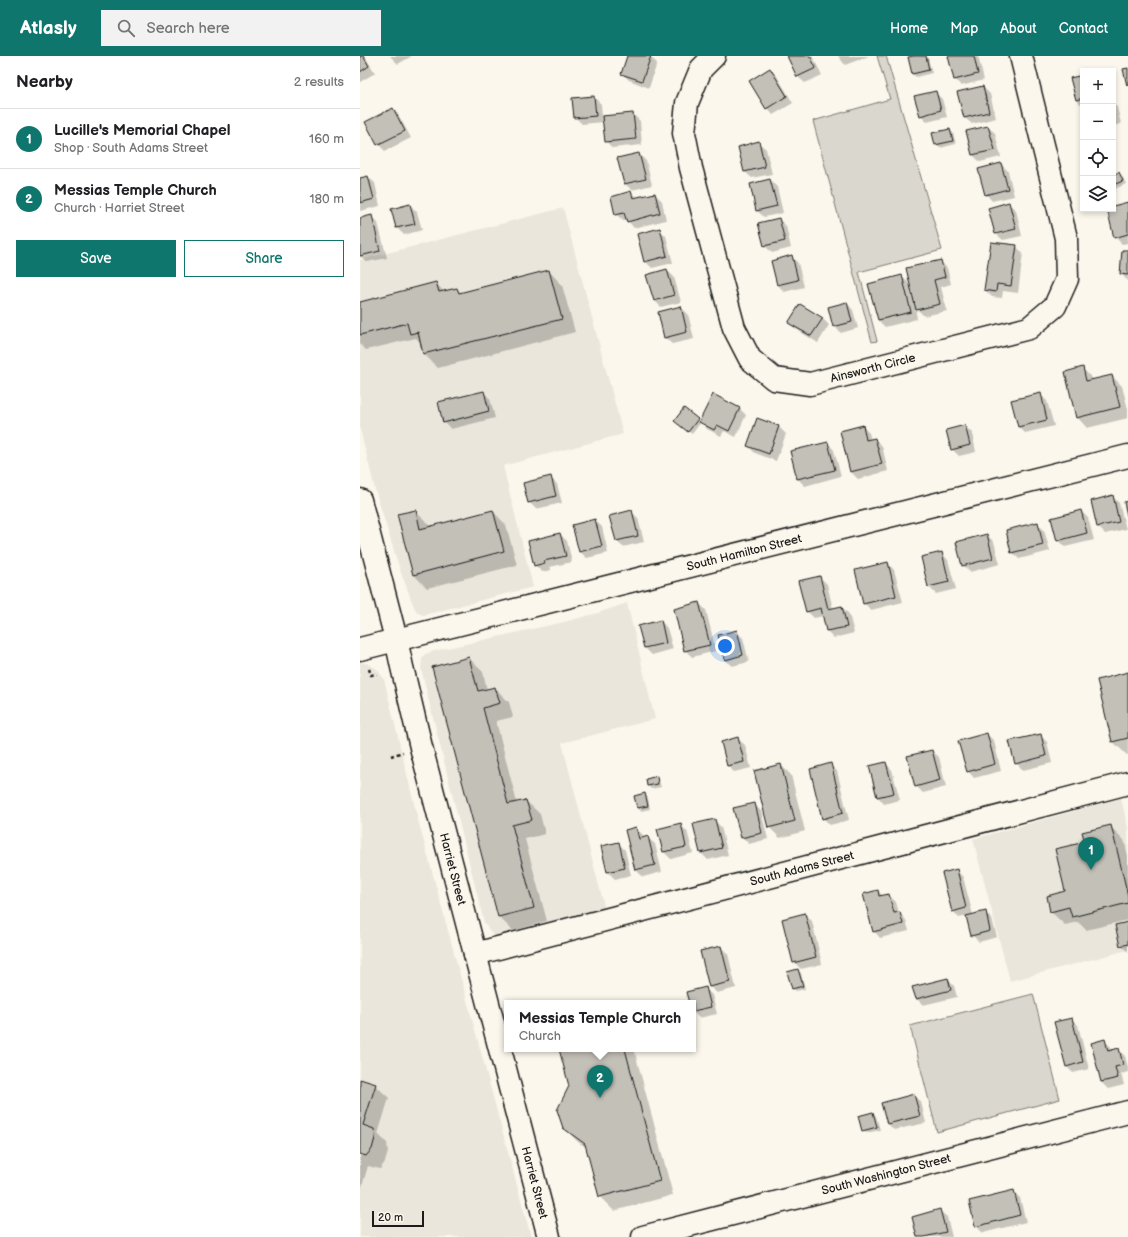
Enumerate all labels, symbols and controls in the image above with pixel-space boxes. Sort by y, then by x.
search box [101,10,381,46]
text: Atlasly [20,17,77,40]
icon: search [115,17,137,39]
text: Search here [147,19,230,38]
text: Home [890,20,928,37]
text: Map [950,20,978,37]
text: About [1000,20,1037,37]
text: Contact [1059,20,1108,37]
map controls [1080,68,1116,212]
button: + [1080,68,1116,104]
text: Nearby [16,72,73,92]
text: 2 results [294,74,344,90]
button: − [1080,104,1116,140]
text: Lucille's Memorial Chapel [54,121,230,140]
text: 1 [26,131,32,147]
text: 160 m [309,131,344,147]
text: Shop · South Adams Street [54,140,208,156]
button: locate [1080,140,1116,176]
button: layers [1080,176,1116,212]
text: Messias Temple Church [54,181,217,200]
text: 2 [25,191,33,207]
text: 180 m [309,191,344,207]
text: Church · Harriet Street [54,200,185,216]
button: Save [16,240,176,277]
button: Share [184,240,344,277]
street label: Ainsworth Circle [829,350,917,386]
street label: South Hamilton Street [685,531,804,574]
your location [715,636,735,656]
street label: Harriet Street [436,831,470,907]
pin: 1 [1078,837,1104,870]
street label: South Adams Street [748,848,856,889]
popup [504,1000,696,1052]
text: Messias Temple Church [519,1009,681,1028]
text: Church [519,1028,561,1044]
pin: 2 [587,1065,613,1098]
street label: Harriet Street [518,1145,551,1220]
street label: South Washington Street [820,1150,953,1198]
scale bar [372,1209,424,1228]
text: 20 m [378,1211,403,1224]

